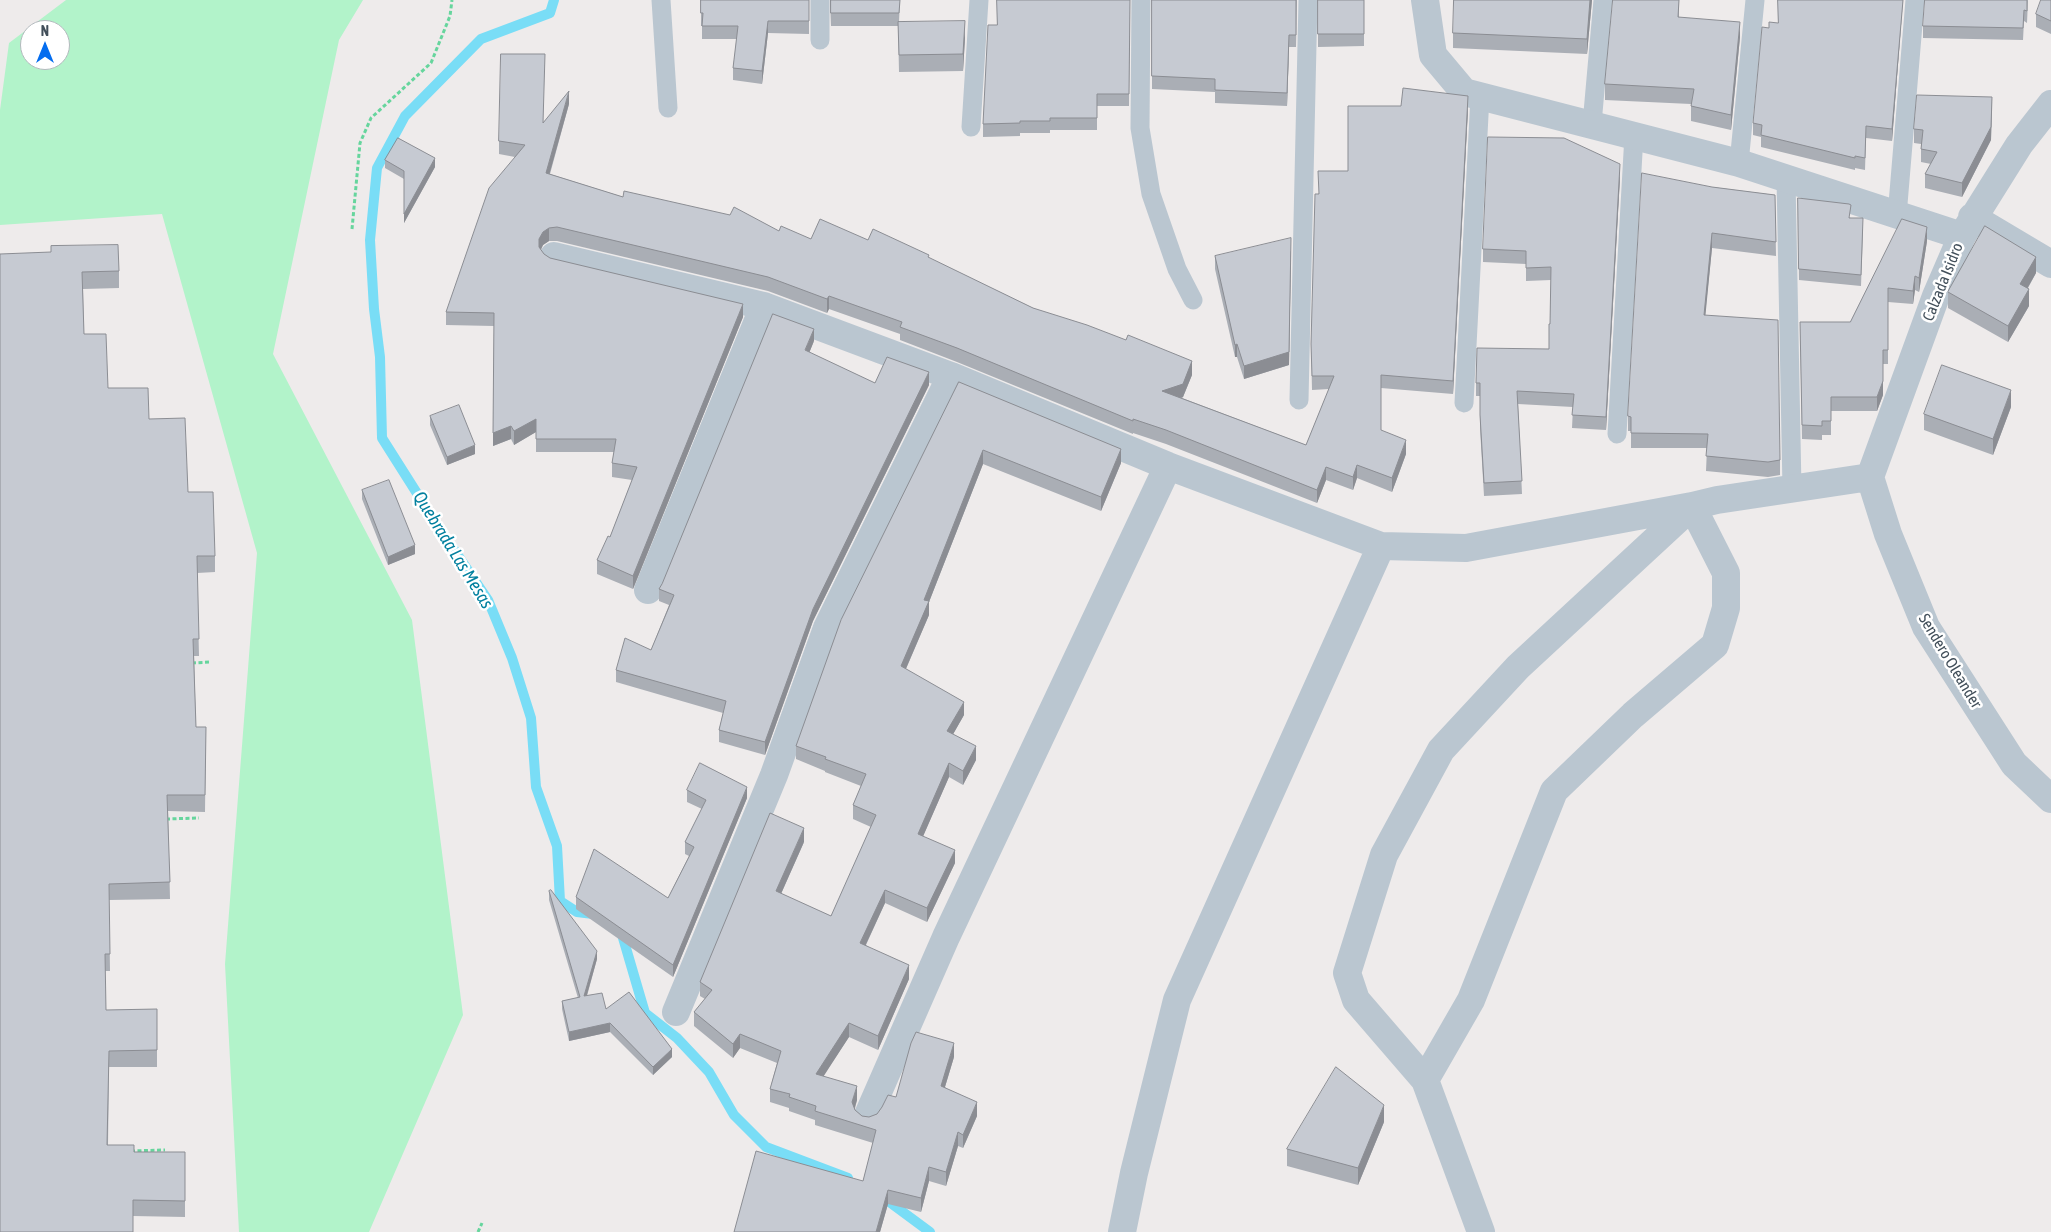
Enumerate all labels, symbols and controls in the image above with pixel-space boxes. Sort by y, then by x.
north arrow [20,20,70,70]
text: N [41,23,49,39]
street label: Calzada Isidro [1919,240,1967,324]
water label: Quebrada Las Mesas [408,488,498,612]
street label: Sendero Oleander [1914,610,1986,712]

